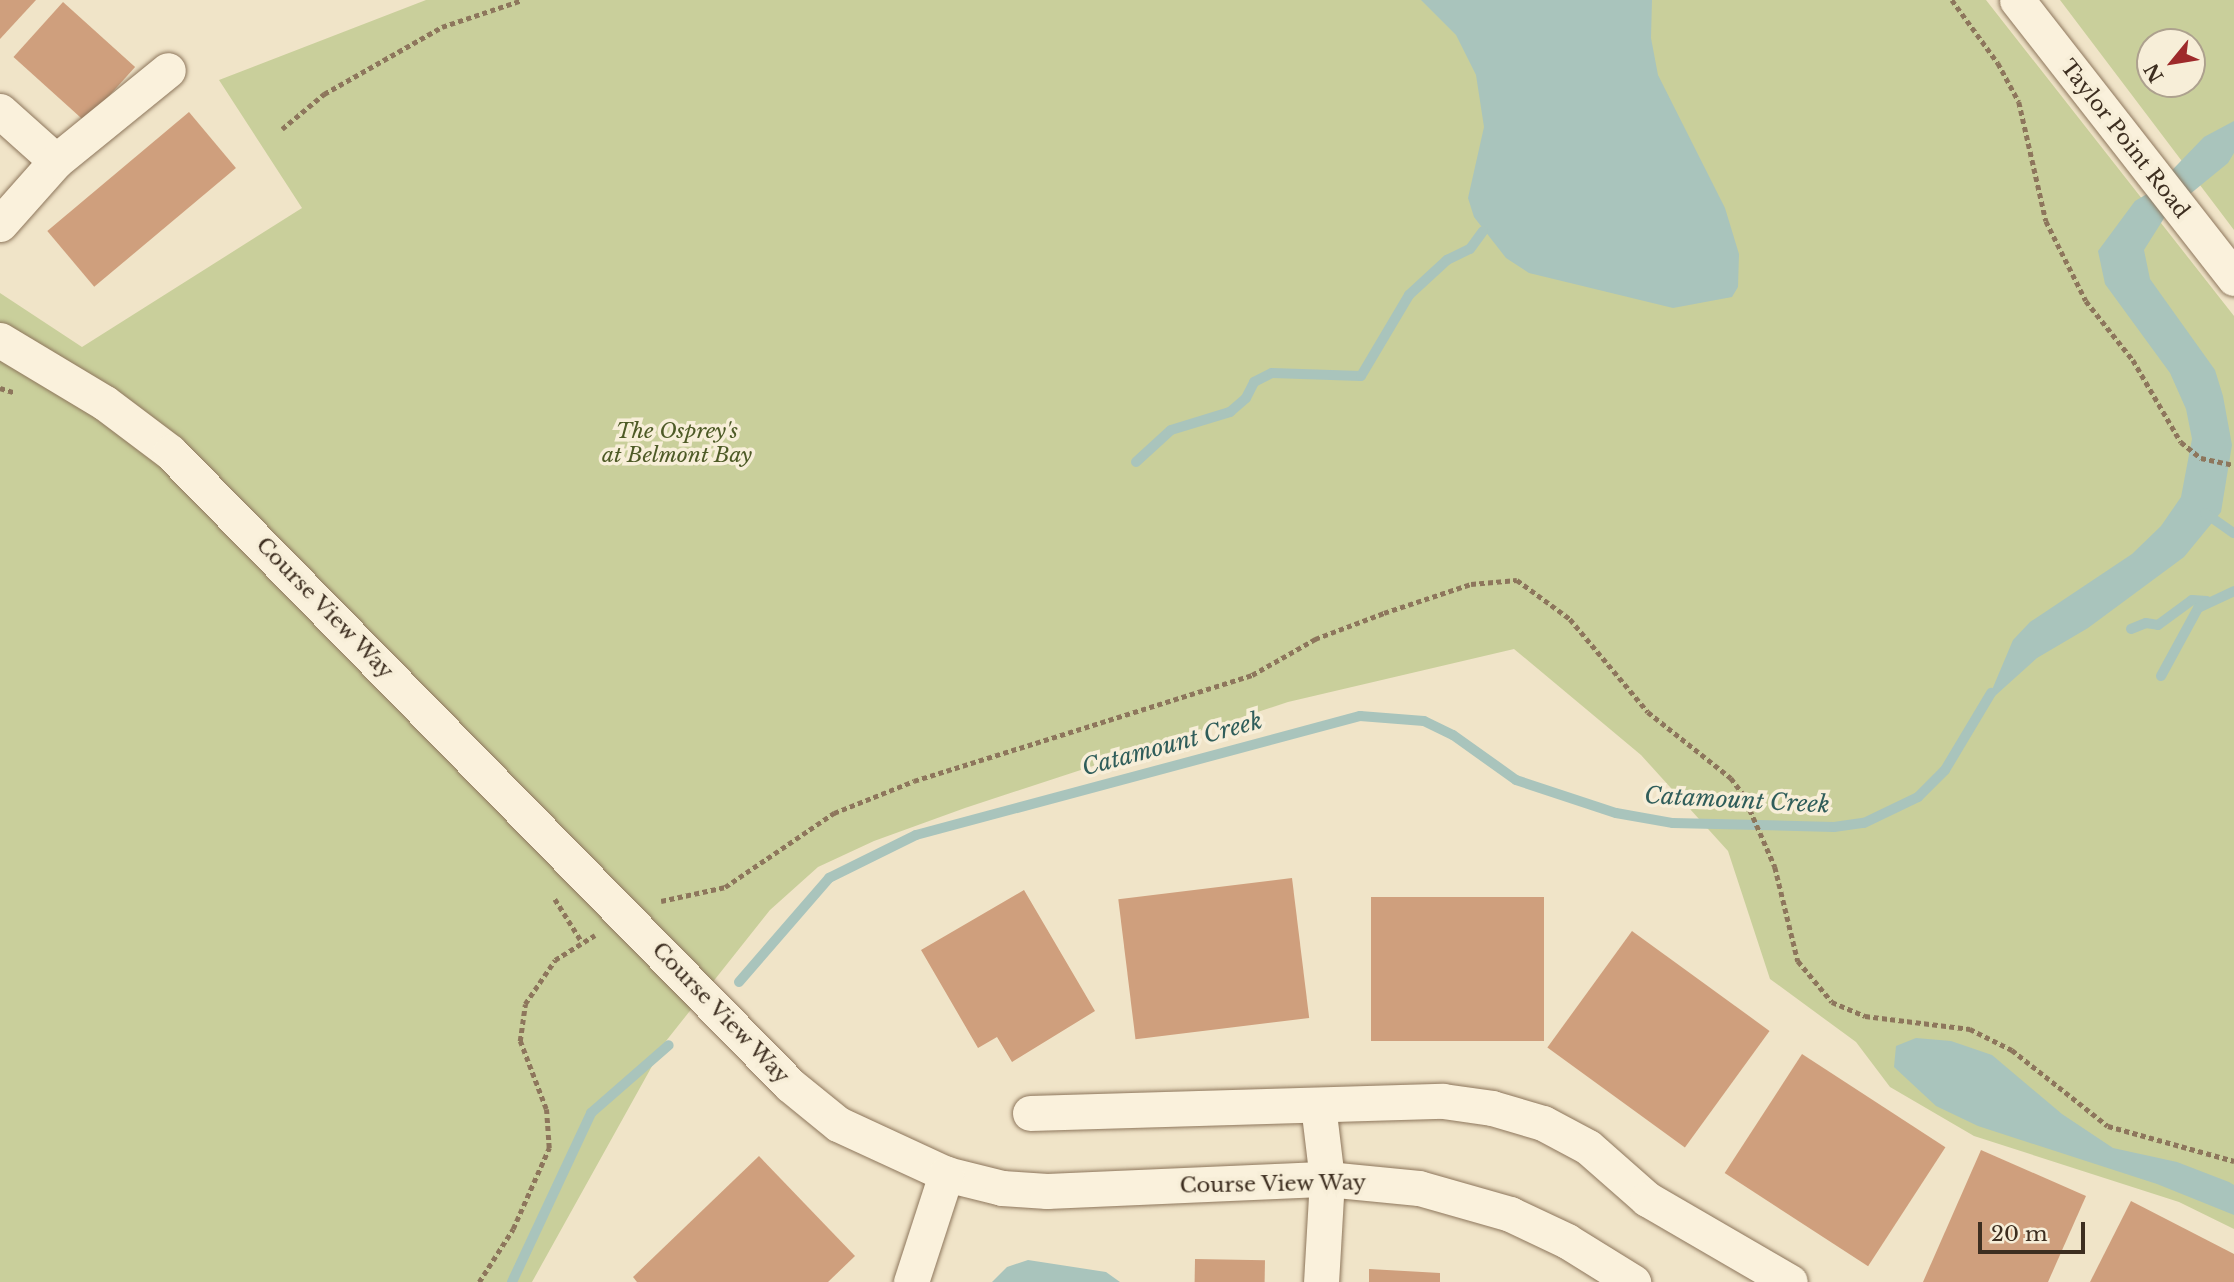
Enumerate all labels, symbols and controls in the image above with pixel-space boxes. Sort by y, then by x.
north arrow [2136,28,2206,98]
street label: Taylor Point Road [2055,55,2195,223]
text: N [2140,59,2169,86]
park label: The Osprey's at Belmont Bay [602,418,752,468]
street label: Course View Way [250,531,400,685]
water label: Catamount Creek [1079,707,1265,781]
water label: Catamount Creek [1643,781,1831,819]
street label: Course View Way [646,936,796,1090]
street label: Course View Way [1178,1170,1368,1198]
scale bar [1982,1208,2089,1252]
text: 20 m [1991,1221,2048,1247]

